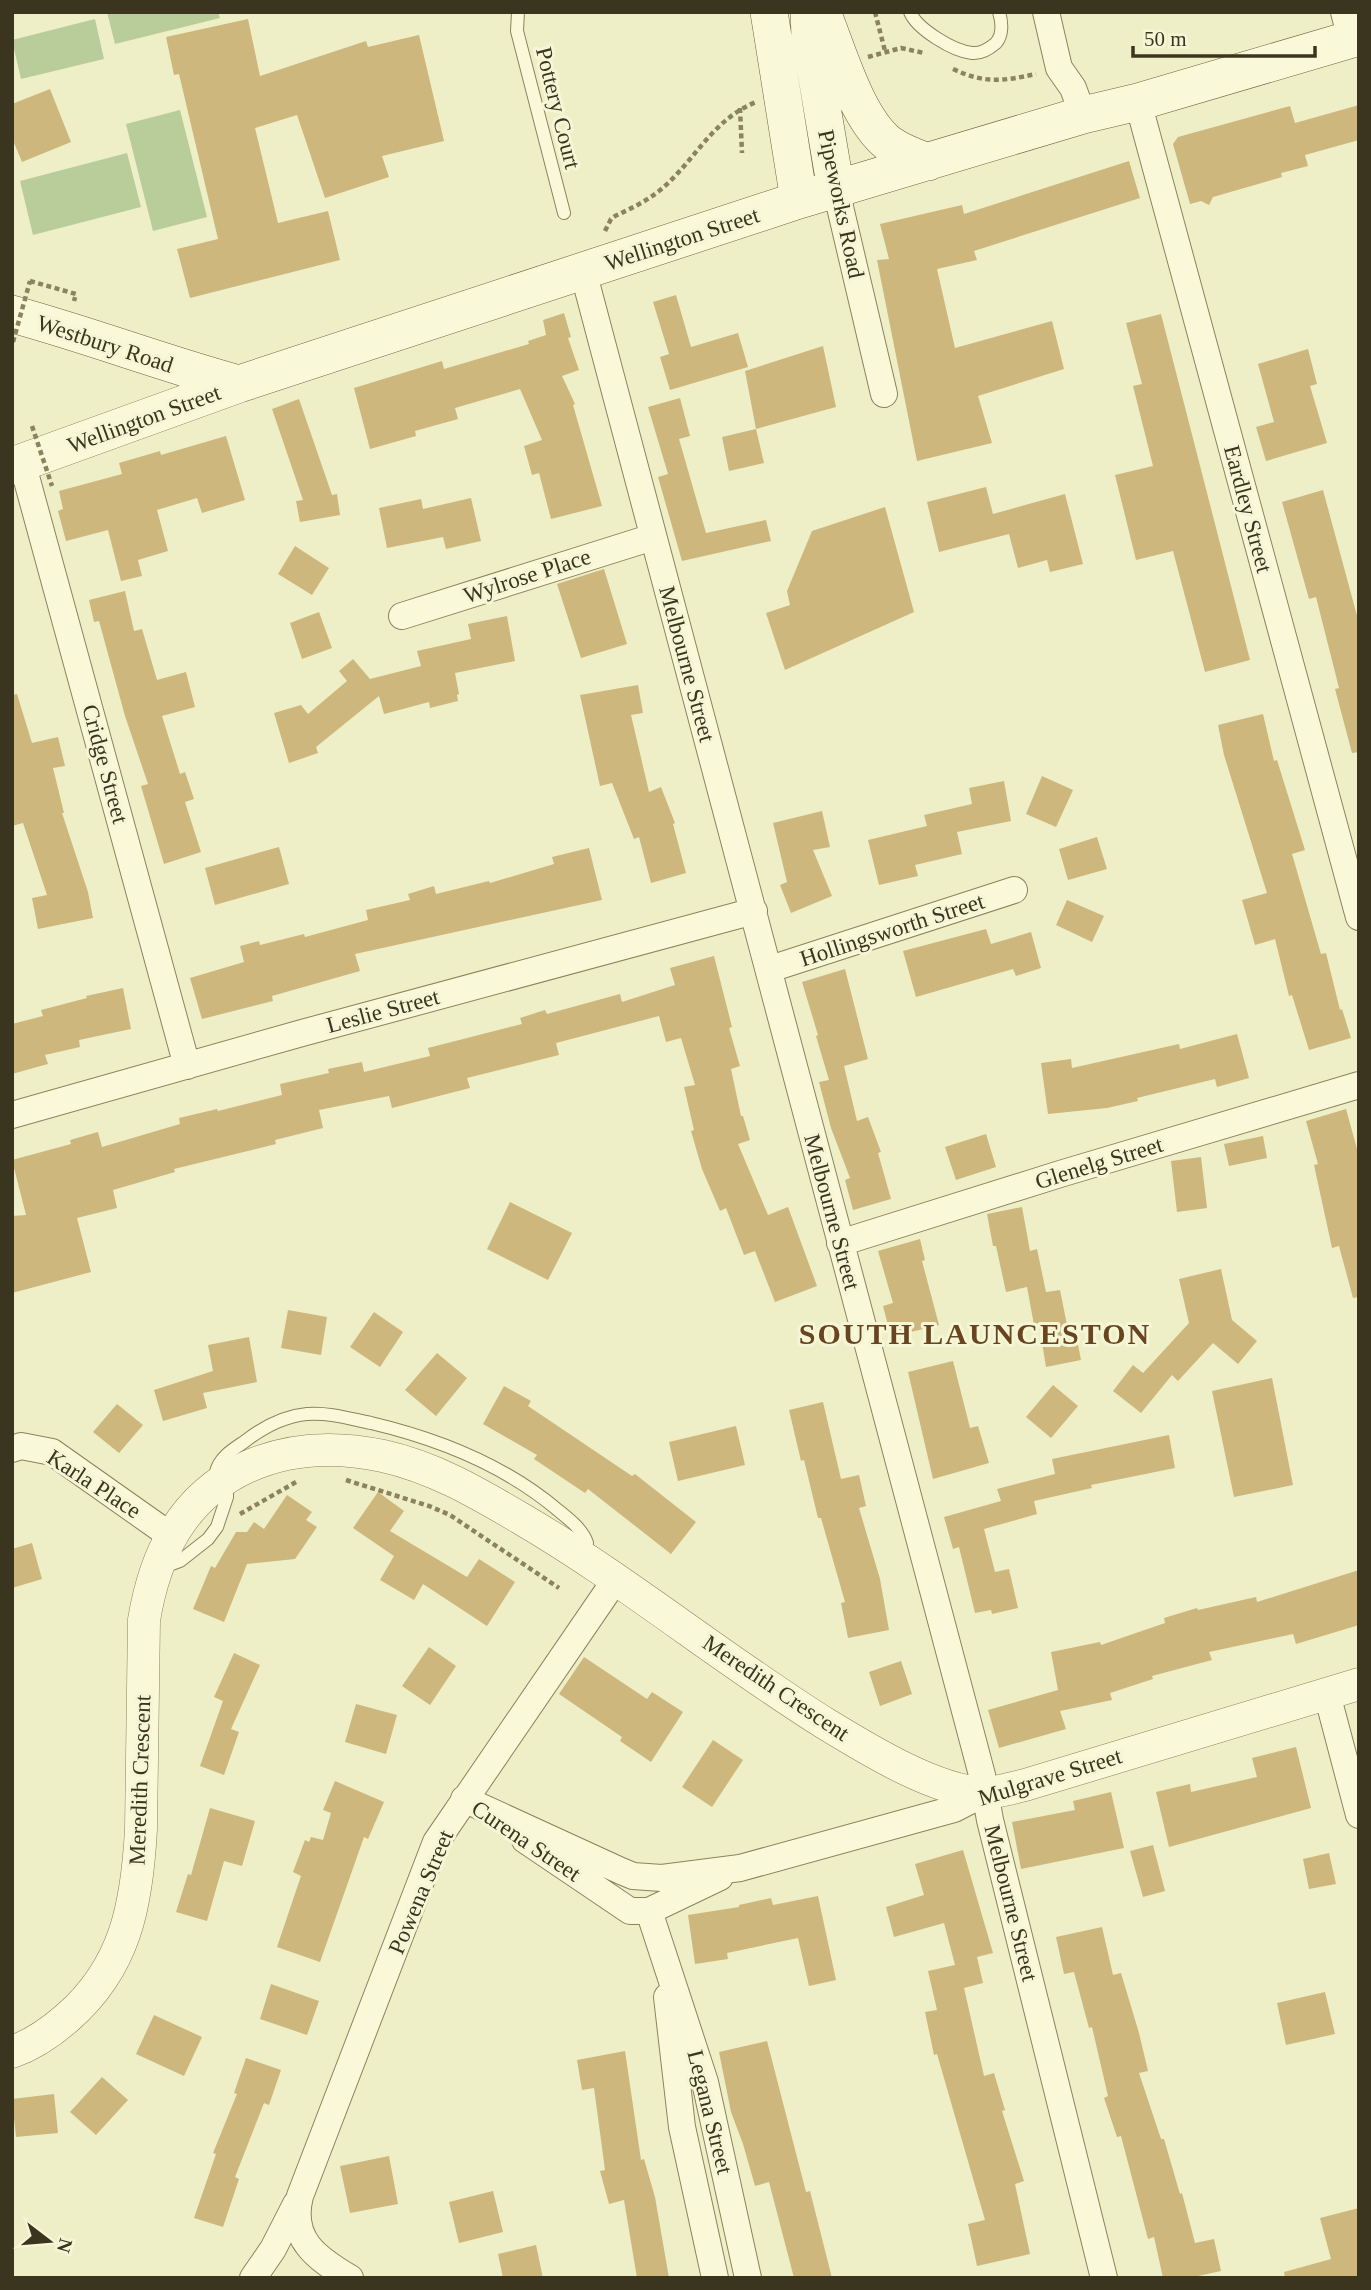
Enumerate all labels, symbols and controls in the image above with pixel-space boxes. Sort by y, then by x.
scale bar [1133,14,1315,58]
text: 50 m [1144,27,1187,51]
street label: Pottery Court [531,45,585,172]
street label: Pipeworks Road [813,127,869,281]
street label: Wellington Street [602,202,763,276]
street label: Westbury Road [34,310,177,378]
street label: Wellington Street [64,380,225,458]
street label: Eardley Street [1219,443,1277,576]
street label: Wylrose Place [460,544,594,608]
street label: Melbourne Street [654,583,720,745]
street label: Cridge Street [77,702,133,827]
street label: Hollingsworth Street [797,888,988,972]
street label: Leslie Street [324,984,443,1038]
street label: Melbourne Street [799,1131,865,1293]
street label: Glenelg Street [1032,1132,1166,1194]
district label: SOUTH LAUNCESTON [799,1317,1151,1350]
street label: Karla Place [42,1444,146,1524]
street label: Meredith Crescent [698,1630,854,1746]
street label: Meredith Crescent [125,1694,155,1866]
street label: Mulgrave Street [975,1743,1125,1811]
street label: Curena Street [467,1795,586,1887]
street label: Melbourne Street [979,1822,1043,1984]
street label: Powena Street [384,1826,459,1958]
street label: Legana Street [682,2047,738,2177]
north arrow [14,2206,84,2276]
text: N [53,2236,77,2255]

